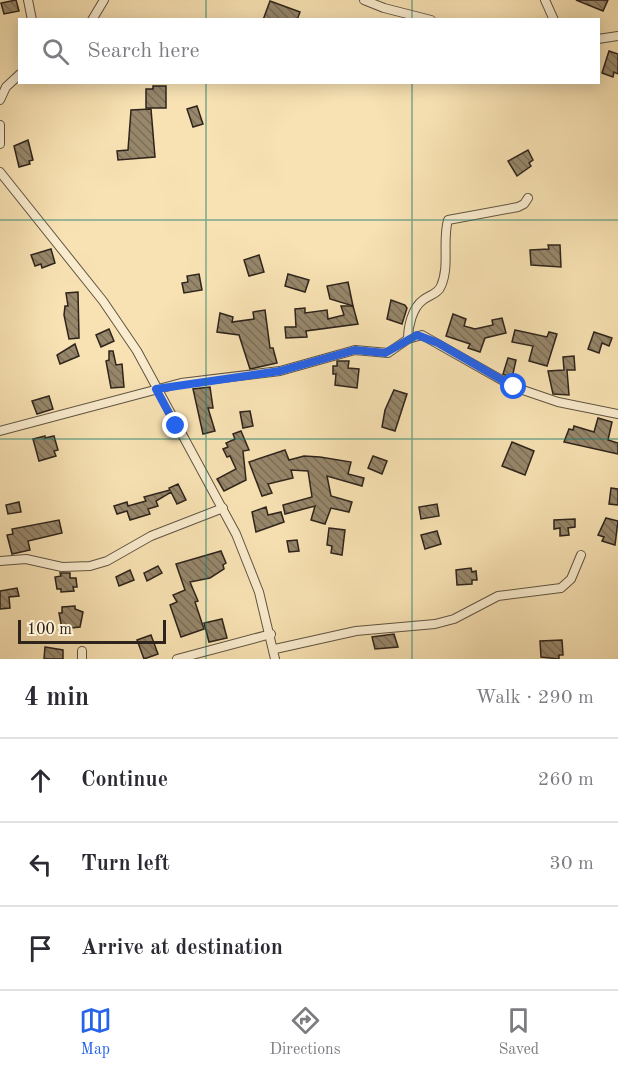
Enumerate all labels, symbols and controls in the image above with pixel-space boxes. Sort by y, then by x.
search box [18,18,600,84]
icon: search [39,35,72,68]
text: Search here [87,40,200,62]
route start [500,373,526,399]
route end [162,412,188,438]
scale bar [18,617,166,644]
text: 100 m [27,622,72,638]
text: 4 min [24,685,89,711]
text: Walk · 290 m [475,688,594,708]
icon: ahead [24,764,57,797]
text: Continue [81,769,168,791]
text: 260 m [538,770,594,790]
icon: left [24,848,57,881]
text: Turn left [81,853,170,875]
text: 30 m [549,854,594,874]
icon: arrive [24,932,57,965]
text: Arrive at destination [81,937,283,959]
tab: Map [79,1004,112,1060]
tab: Directions [270,1004,341,1060]
tab: Saved [498,1004,539,1060]

